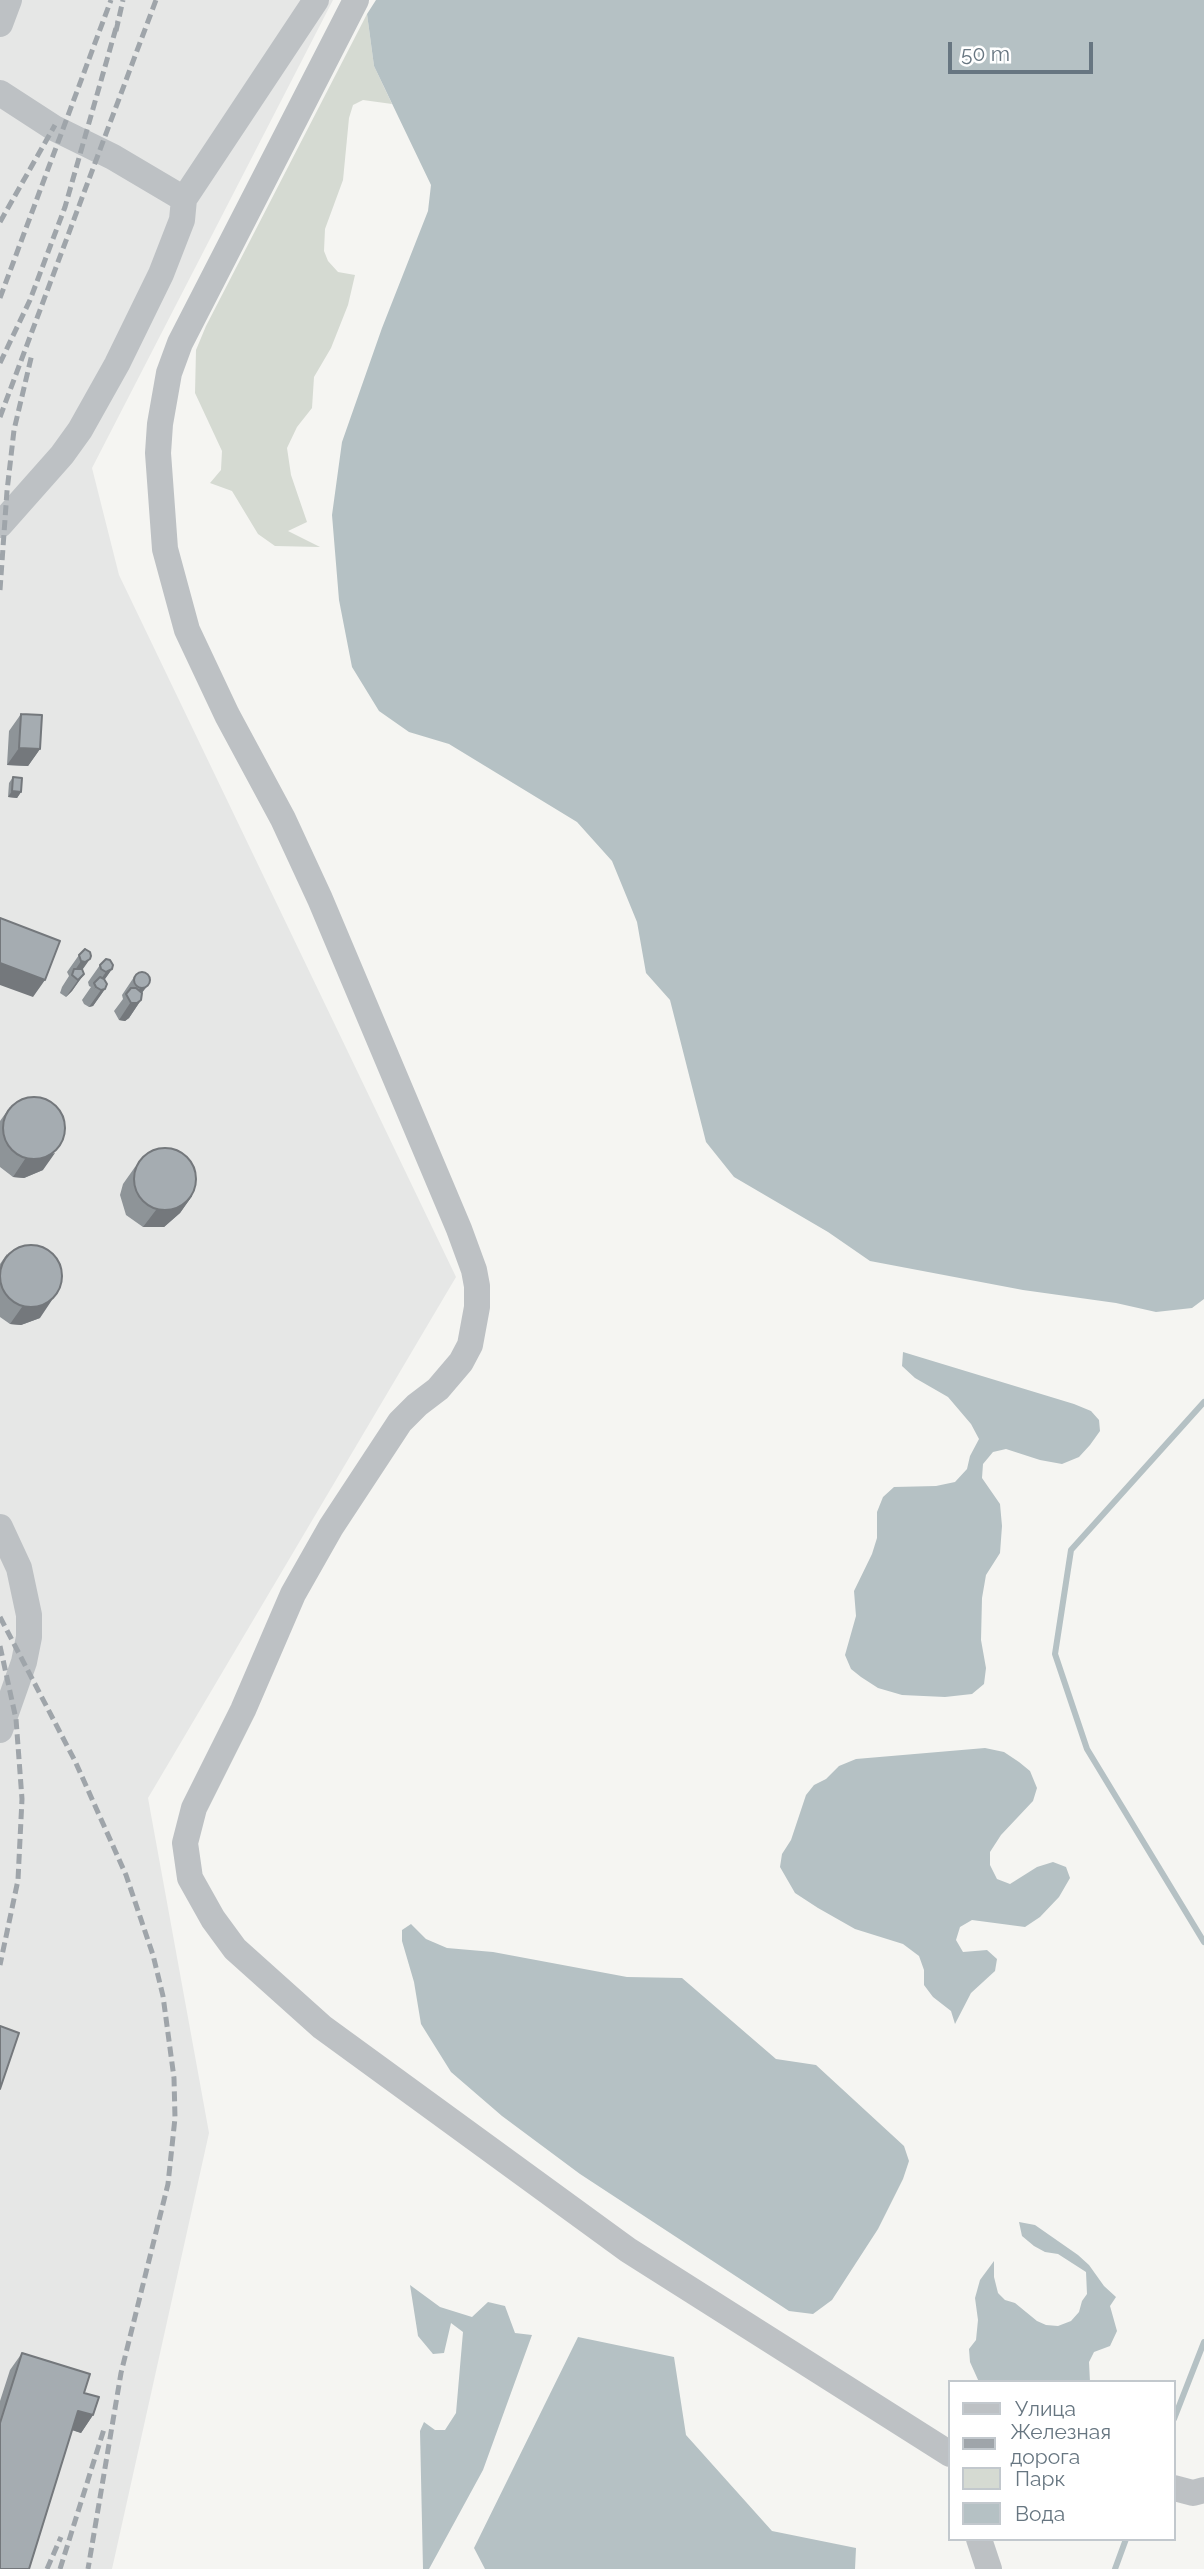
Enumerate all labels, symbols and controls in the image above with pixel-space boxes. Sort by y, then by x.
scale bar [952,28,1097,72]
text: 50 m [961,41,1010,66]
legend [948,2380,1176,2541]
text: Улица [1015,2396,1076,2421]
text: Железная дорога [1010,2419,1111,2469]
text: Парк [1015,2466,1065,2491]
text: Вода [1015,2501,1065,2526]

